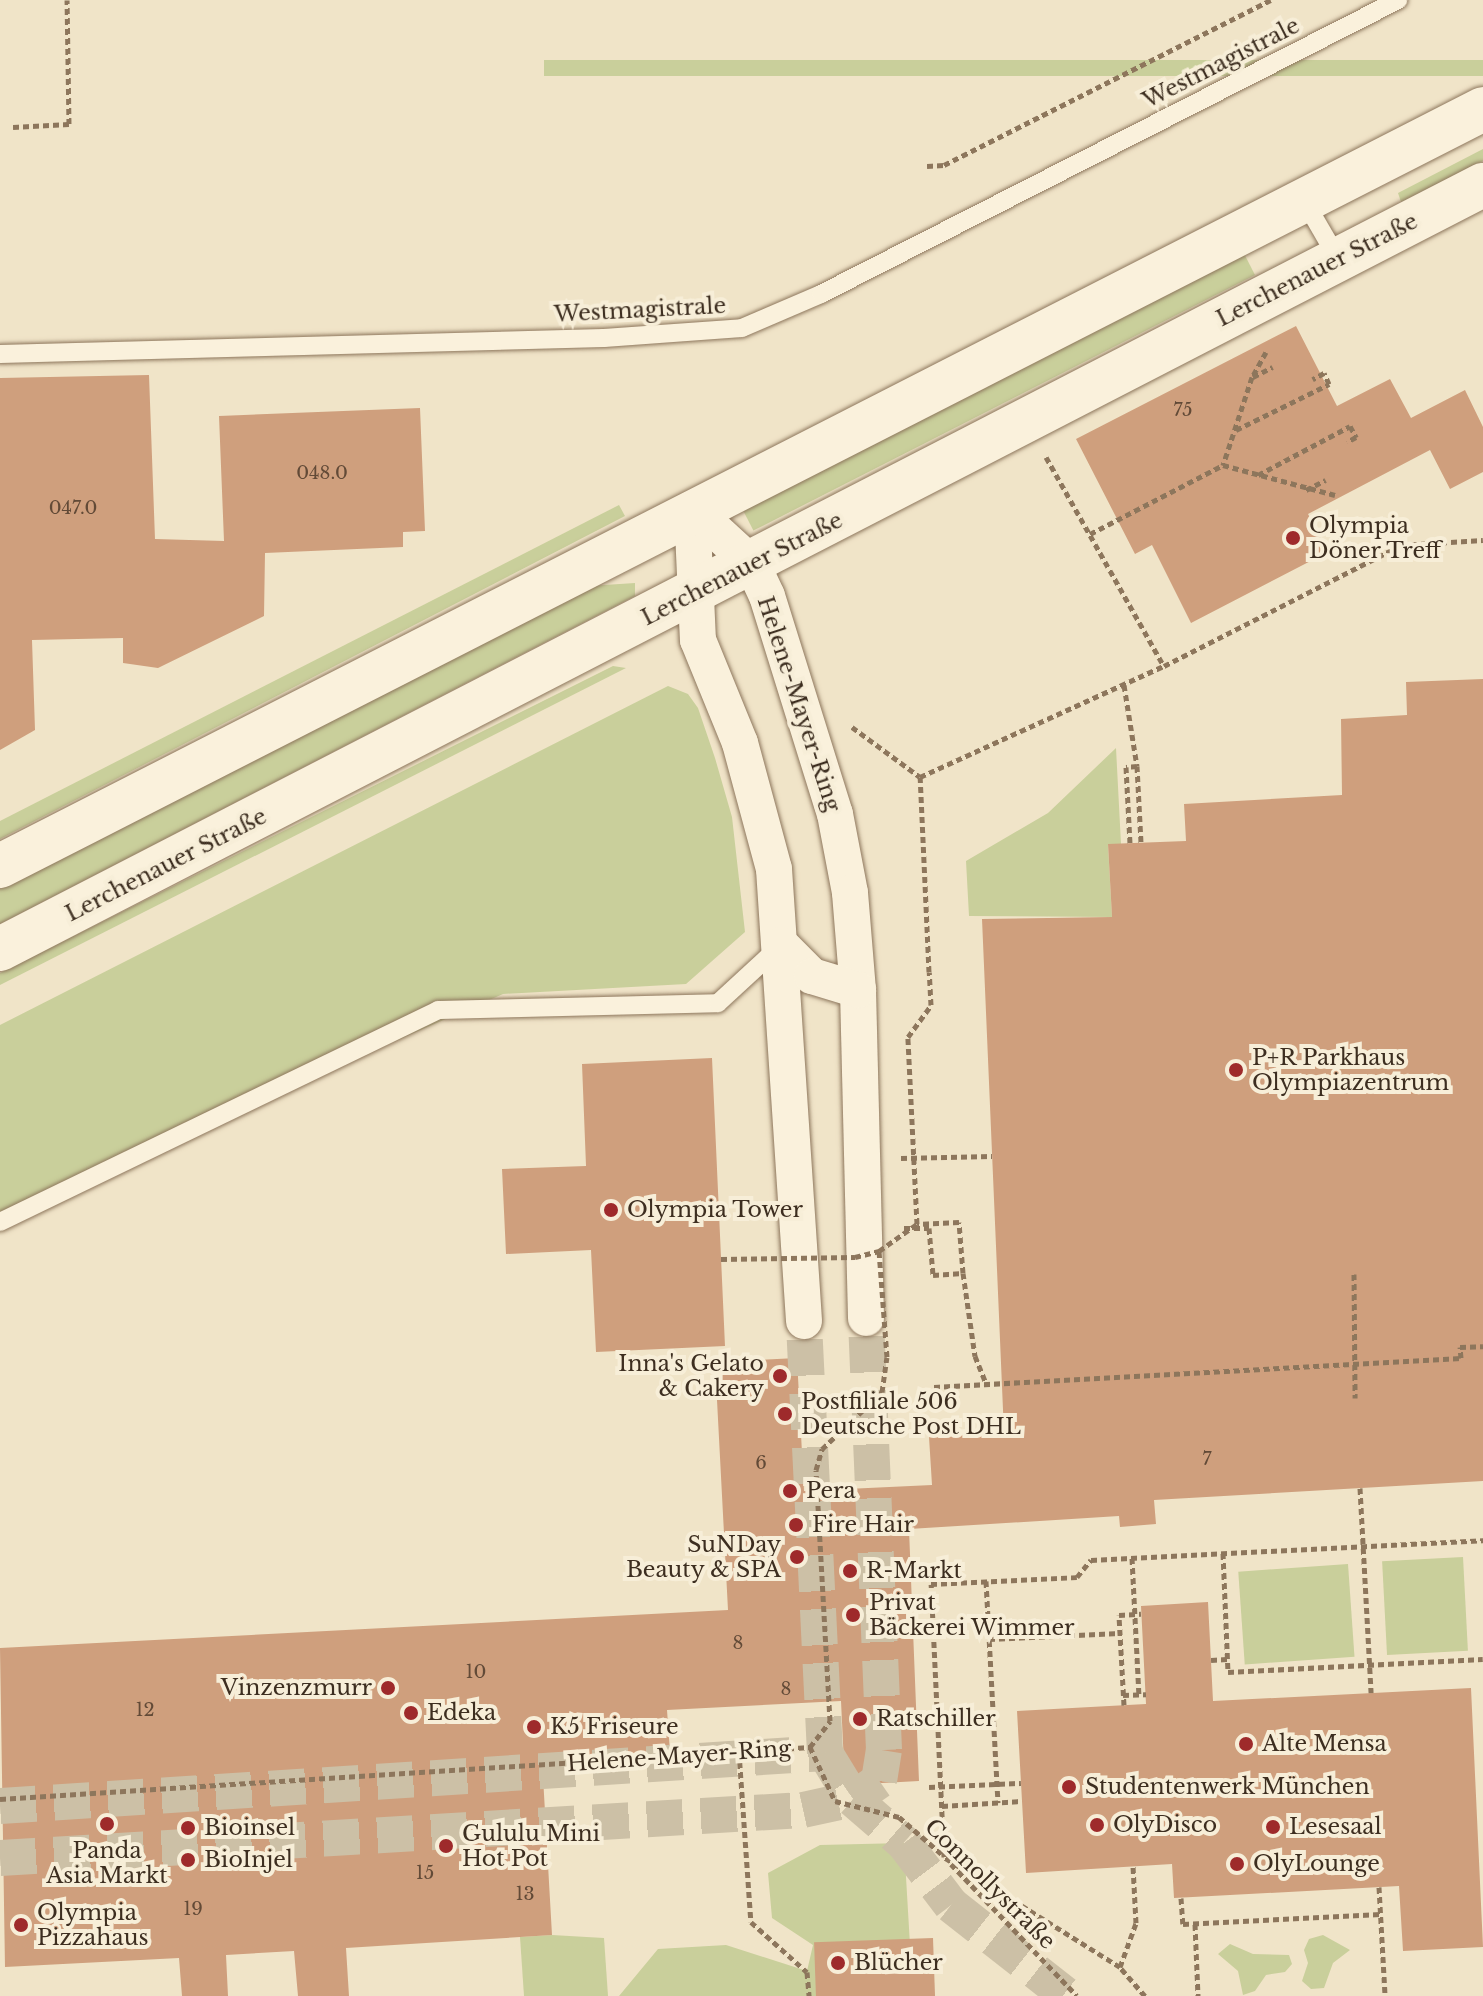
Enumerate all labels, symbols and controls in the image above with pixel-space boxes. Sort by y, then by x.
street label: Westmagistrale [1138,12,1304,114]
street label: Lerchenauer Straße [1212,208,1422,332]
street label: Westmagistrale [553,292,727,328]
house number: 75 [1173,399,1193,421]
house number: 048.0 [296,462,348,484]
house number: 047.0 [49,497,97,519]
street label: Lerchenauer Straße [637,507,847,631]
place label: Olympia Döner Treff [1309,512,1442,564]
marker: Olympia Döner Treff [1284,529,1302,547]
street label: Helene-Mayer-Ring [752,593,846,815]
street label: Lerchenauer Straße [61,803,271,927]
place label: P+R Parkhaus Olympiazentrum [1252,1044,1449,1096]
marker: P+R Parkhaus Olympiazentrum [1227,1061,1245,1079]
place label: Olympia Tower [627,1197,804,1223]
marker: Olympia Tower [602,1201,620,1219]
place label: Inna's Gelato & Cakery [618,1350,764,1402]
marker: Inna's Gelato & Cakery [771,1367,789,1385]
place label: Postfiliale 506 Deutsche Post DHL [801,1388,1021,1440]
marker: Postfiliale 506 Deutsche Post DHL [776,1405,794,1423]
house number: 7 [1202,1448,1212,1470]
house number: 6 [755,1452,767,1474]
place label: Pera [806,1478,856,1504]
marker: Pera [781,1482,799,1500]
place label: Fire Hair [812,1512,914,1538]
marker: Fire Hair [787,1516,805,1534]
place label: SuNDay Beauty & SPA [625,1531,781,1582]
marker: SuNDay Beauty & SPA [788,1548,806,1566]
place label: R-Markt [866,1558,962,1584]
marker: R-Markt [841,1562,859,1580]
place label: Privat Bäckerei Wimmer [869,1589,1075,1640]
marker: Privat Bäckerei Wimmer [844,1606,862,1624]
house number: 8 [733,1632,743,1654]
house number: 10 [466,1661,486,1683]
place label: Vinzenzmurr [221,1675,372,1701]
house number: 8 [781,1678,791,1700]
marker: Vinzenzmurr [379,1679,397,1697]
house number: 12 [135,1699,155,1721]
place label: Edeka [427,1700,496,1726]
marker: Edeka [402,1704,420,1722]
place label: Ratschiller [876,1706,996,1732]
marker: Ratschiller [851,1710,869,1728]
place label: K5 Friseure [550,1714,679,1740]
marker: K5 Friseure [525,1718,543,1736]
place label: Alte Mensa [1262,1731,1387,1757]
street label: Helene-Mayer-Ring [566,1735,792,1777]
marker: Alte Mensa [1237,1735,1255,1753]
place label: Studentenwerk München [1085,1774,1370,1800]
marker: Studentenwerk München [1060,1778,1078,1796]
place label: OlyDisco [1113,1812,1217,1838]
street label: Connollystraße [919,1813,1061,1955]
place label: Lesesaal [1289,1814,1382,1840]
marker: Panda Asia Markt [98,1815,116,1833]
place label: Bioinsel [204,1815,295,1841]
marker: OlyDisco [1088,1816,1106,1834]
marker: Lesesaal [1264,1818,1282,1836]
marker: Bioinsel [179,1819,197,1837]
place label: Gululu Mini Hot Pot [462,1820,600,1872]
place label: Panda Asia Markt [46,1837,168,1888]
marker: Gululu Mini Hot Pot [437,1837,455,1855]
place label: BioInjel [204,1847,293,1873]
marker: BioInjel [179,1851,197,1869]
place label: OlyLounge [1253,1851,1380,1877]
marker: OlyLounge [1228,1855,1246,1873]
house number: 15 [416,1862,434,1884]
house number: 13 [515,1883,535,1905]
house number: 19 [183,1898,203,1920]
place label: Olympia Pizzahaus [37,1899,148,1950]
marker: Olympia Pizzahaus [12,1916,30,1934]
place label: Blücher [854,1950,943,1976]
marker: Blücher [829,1954,847,1972]

